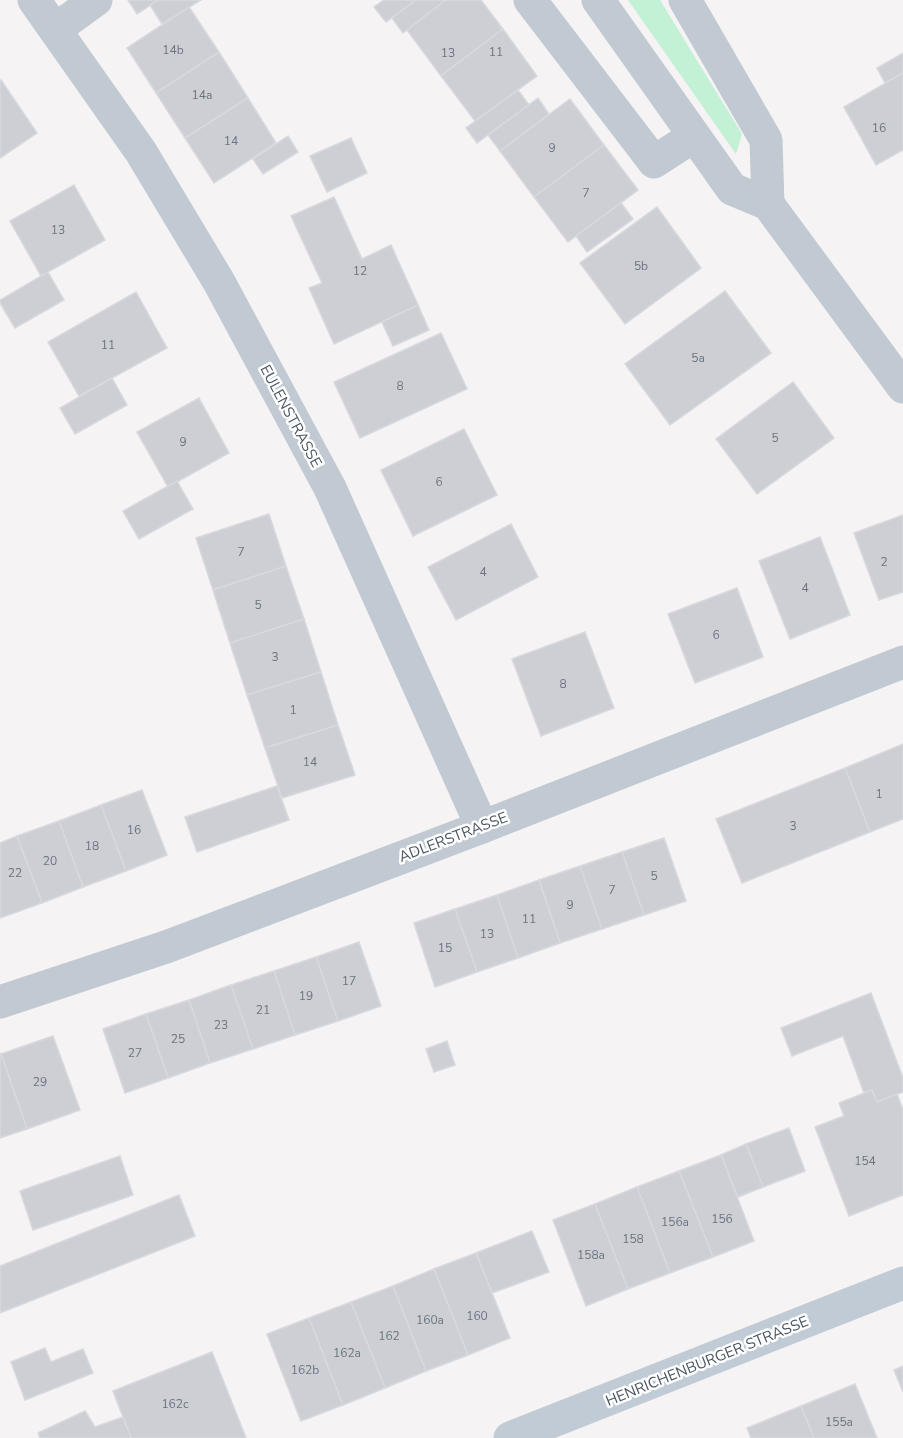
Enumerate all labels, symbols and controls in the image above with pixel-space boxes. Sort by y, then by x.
house number: 14b [162,42,184,58]
house number: 11 [489,44,503,60]
house number: 13 [441,45,455,61]
house number: 14a [192,87,212,103]
house number: 16 [872,120,886,136]
house number: 14 [224,133,238,149]
house number: 9 [548,140,556,156]
house number: 7 [582,185,590,201]
house number: 13 [51,222,65,238]
house number: 5b [634,258,648,274]
house number: 12 [353,263,367,279]
house number: 11 [101,337,115,353]
house number: 5a [691,350,705,366]
street label: EULENSTRASSE [256,361,326,471]
house number: 8 [396,378,404,394]
house number: 5 [771,430,779,446]
house number: 9 [179,434,187,450]
house number: 6 [435,474,443,490]
house number: 7 [237,544,245,560]
house number: 2 [880,554,888,570]
house number: 4 [479,564,487,580]
house number: 4 [801,580,809,596]
house number: 5 [254,597,262,613]
house number: 6 [712,627,720,643]
house number: 3 [271,649,279,665]
house number: 8 [559,676,567,692]
house number: 1 [289,702,297,718]
house number: 14 [303,754,317,770]
house number: 1 [875,786,883,802]
street label: ADLERSTRASSE [396,807,510,867]
house number: 3 [789,818,797,834]
house number: 16 [127,822,141,838]
house number: 18 [85,838,99,854]
house number: 20 [43,853,57,869]
house number: 22 [8,865,22,881]
house number: 5 [650,868,658,884]
house number: 7 [608,882,616,898]
house number: 9 [566,897,574,913]
house number: 11 [522,911,536,927]
house number: 13 [480,926,494,942]
house number: 15 [438,940,452,956]
house number: 17 [342,973,356,989]
house number: 19 [299,988,313,1004]
house number: 21 [256,1002,270,1018]
house number: 23 [214,1017,228,1033]
house number: 25 [171,1031,185,1047]
house number: 27 [128,1045,142,1061]
house number: 29 [33,1074,47,1090]
house number: 154 [854,1153,876,1169]
house number: 156 [711,1211,733,1227]
house number: 156a [661,1214,689,1230]
house number: 158 [622,1231,644,1247]
house number: 158a [577,1247,605,1263]
house number: 160 [466,1308,488,1324]
street label: HENRICHENBURGER STRASSE [603,1311,811,1411]
house number: 160a [416,1312,444,1328]
house number: 162 [378,1328,400,1344]
house number: 162a [333,1345,361,1361]
house number: 162b [291,1362,319,1378]
house number: 162c [161,1396,189,1412]
house number: 155a [825,1414,853,1430]

